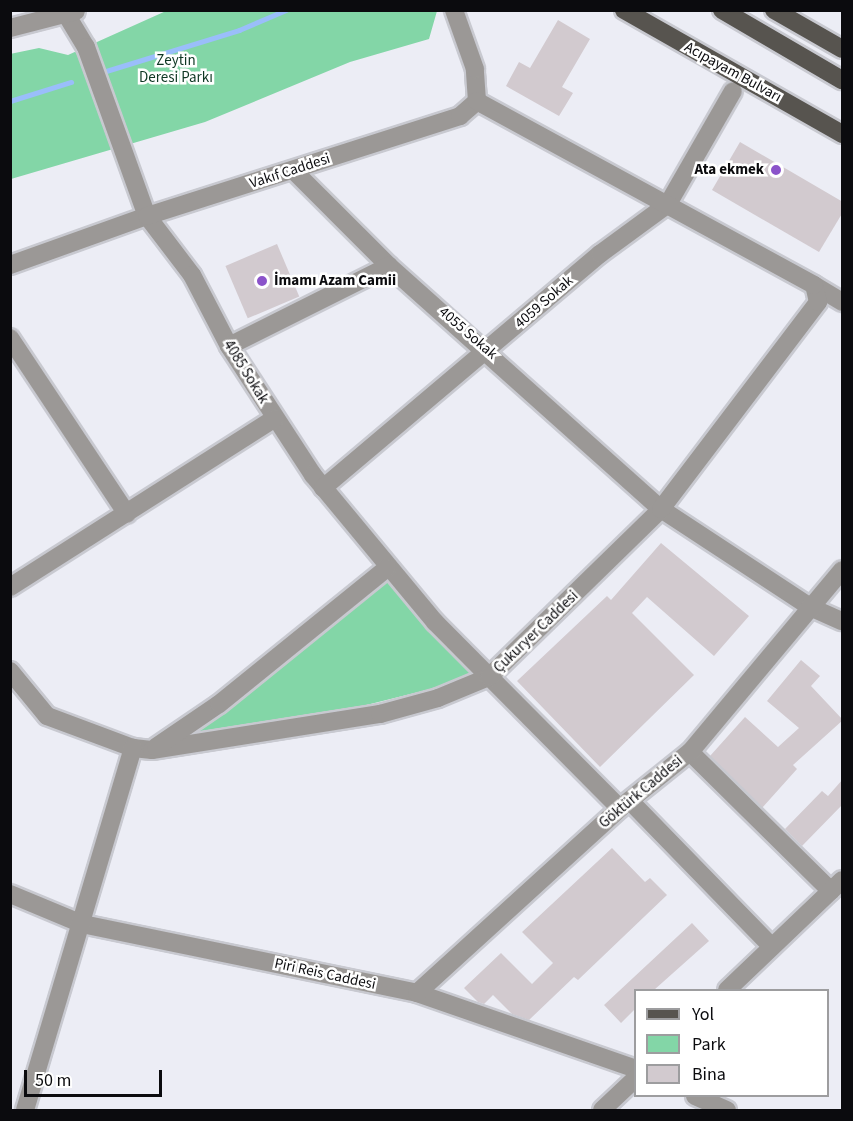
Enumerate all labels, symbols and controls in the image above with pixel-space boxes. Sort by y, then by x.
street label: Acıpayam Bulvarı [681,38,785,106]
park label: Zeytin Deresi Parkı [139,51,213,86]
street label: Vakıf Caddesi [247,150,333,192]
place label: Ata ekmek [694,161,764,179]
marker: Ata ekmek [769,163,783,177]
place label: İmamı Azam Camii [274,272,396,290]
street label: 4059 Sokak [511,272,577,332]
marker: İmamı Azam Camii [255,274,269,288]
street label: 4055 Sokak [435,303,501,363]
street label: 4085 Sokak [219,337,273,407]
street label: Çukuryer Caddesi [490,587,582,677]
street label: Göktürk Caddesi [596,752,686,832]
street label: Piri Reis Caddesi [273,954,377,994]
legend [634,989,829,1097]
text: Yol [692,1002,714,1027]
text: Park [692,1032,726,1057]
scale bar [27,1058,165,1096]
text: Bina [692,1062,726,1087]
text: 50 m [35,1068,71,1093]

